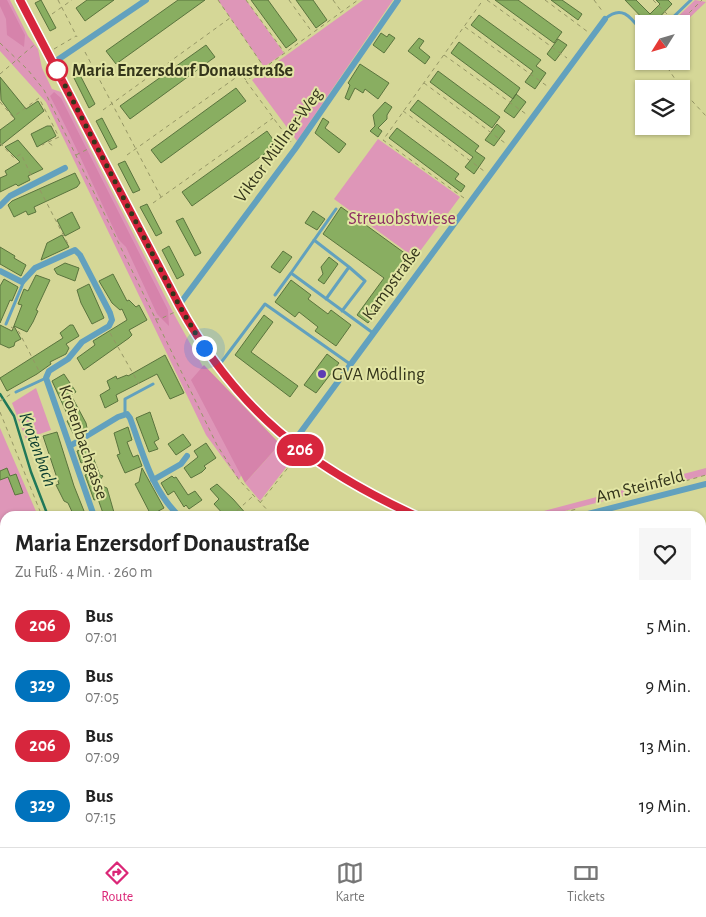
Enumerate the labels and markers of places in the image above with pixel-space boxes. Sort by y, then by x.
marker: Maria Enzersdorf Donaustraße [46,59,68,81]
place label: Maria Enzersdorf Donaustraße [72,62,293,80]
place label: GVA Mödling [332,366,425,384]
marker: GVA Mödling [316,368,328,380]

